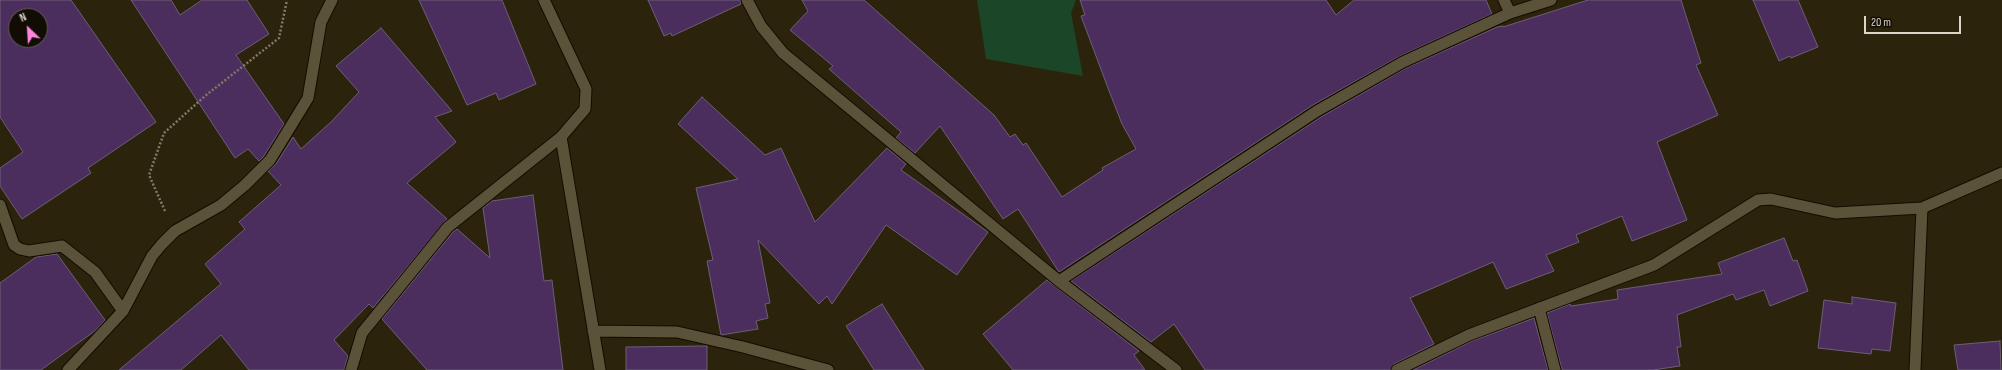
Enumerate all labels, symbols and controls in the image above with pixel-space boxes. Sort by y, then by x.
north arrow [8,8,48,48]
scale bar [1866,8,1963,34]
text: N [18,10,29,25]
text: 20 m [1871,15,1891,30]

